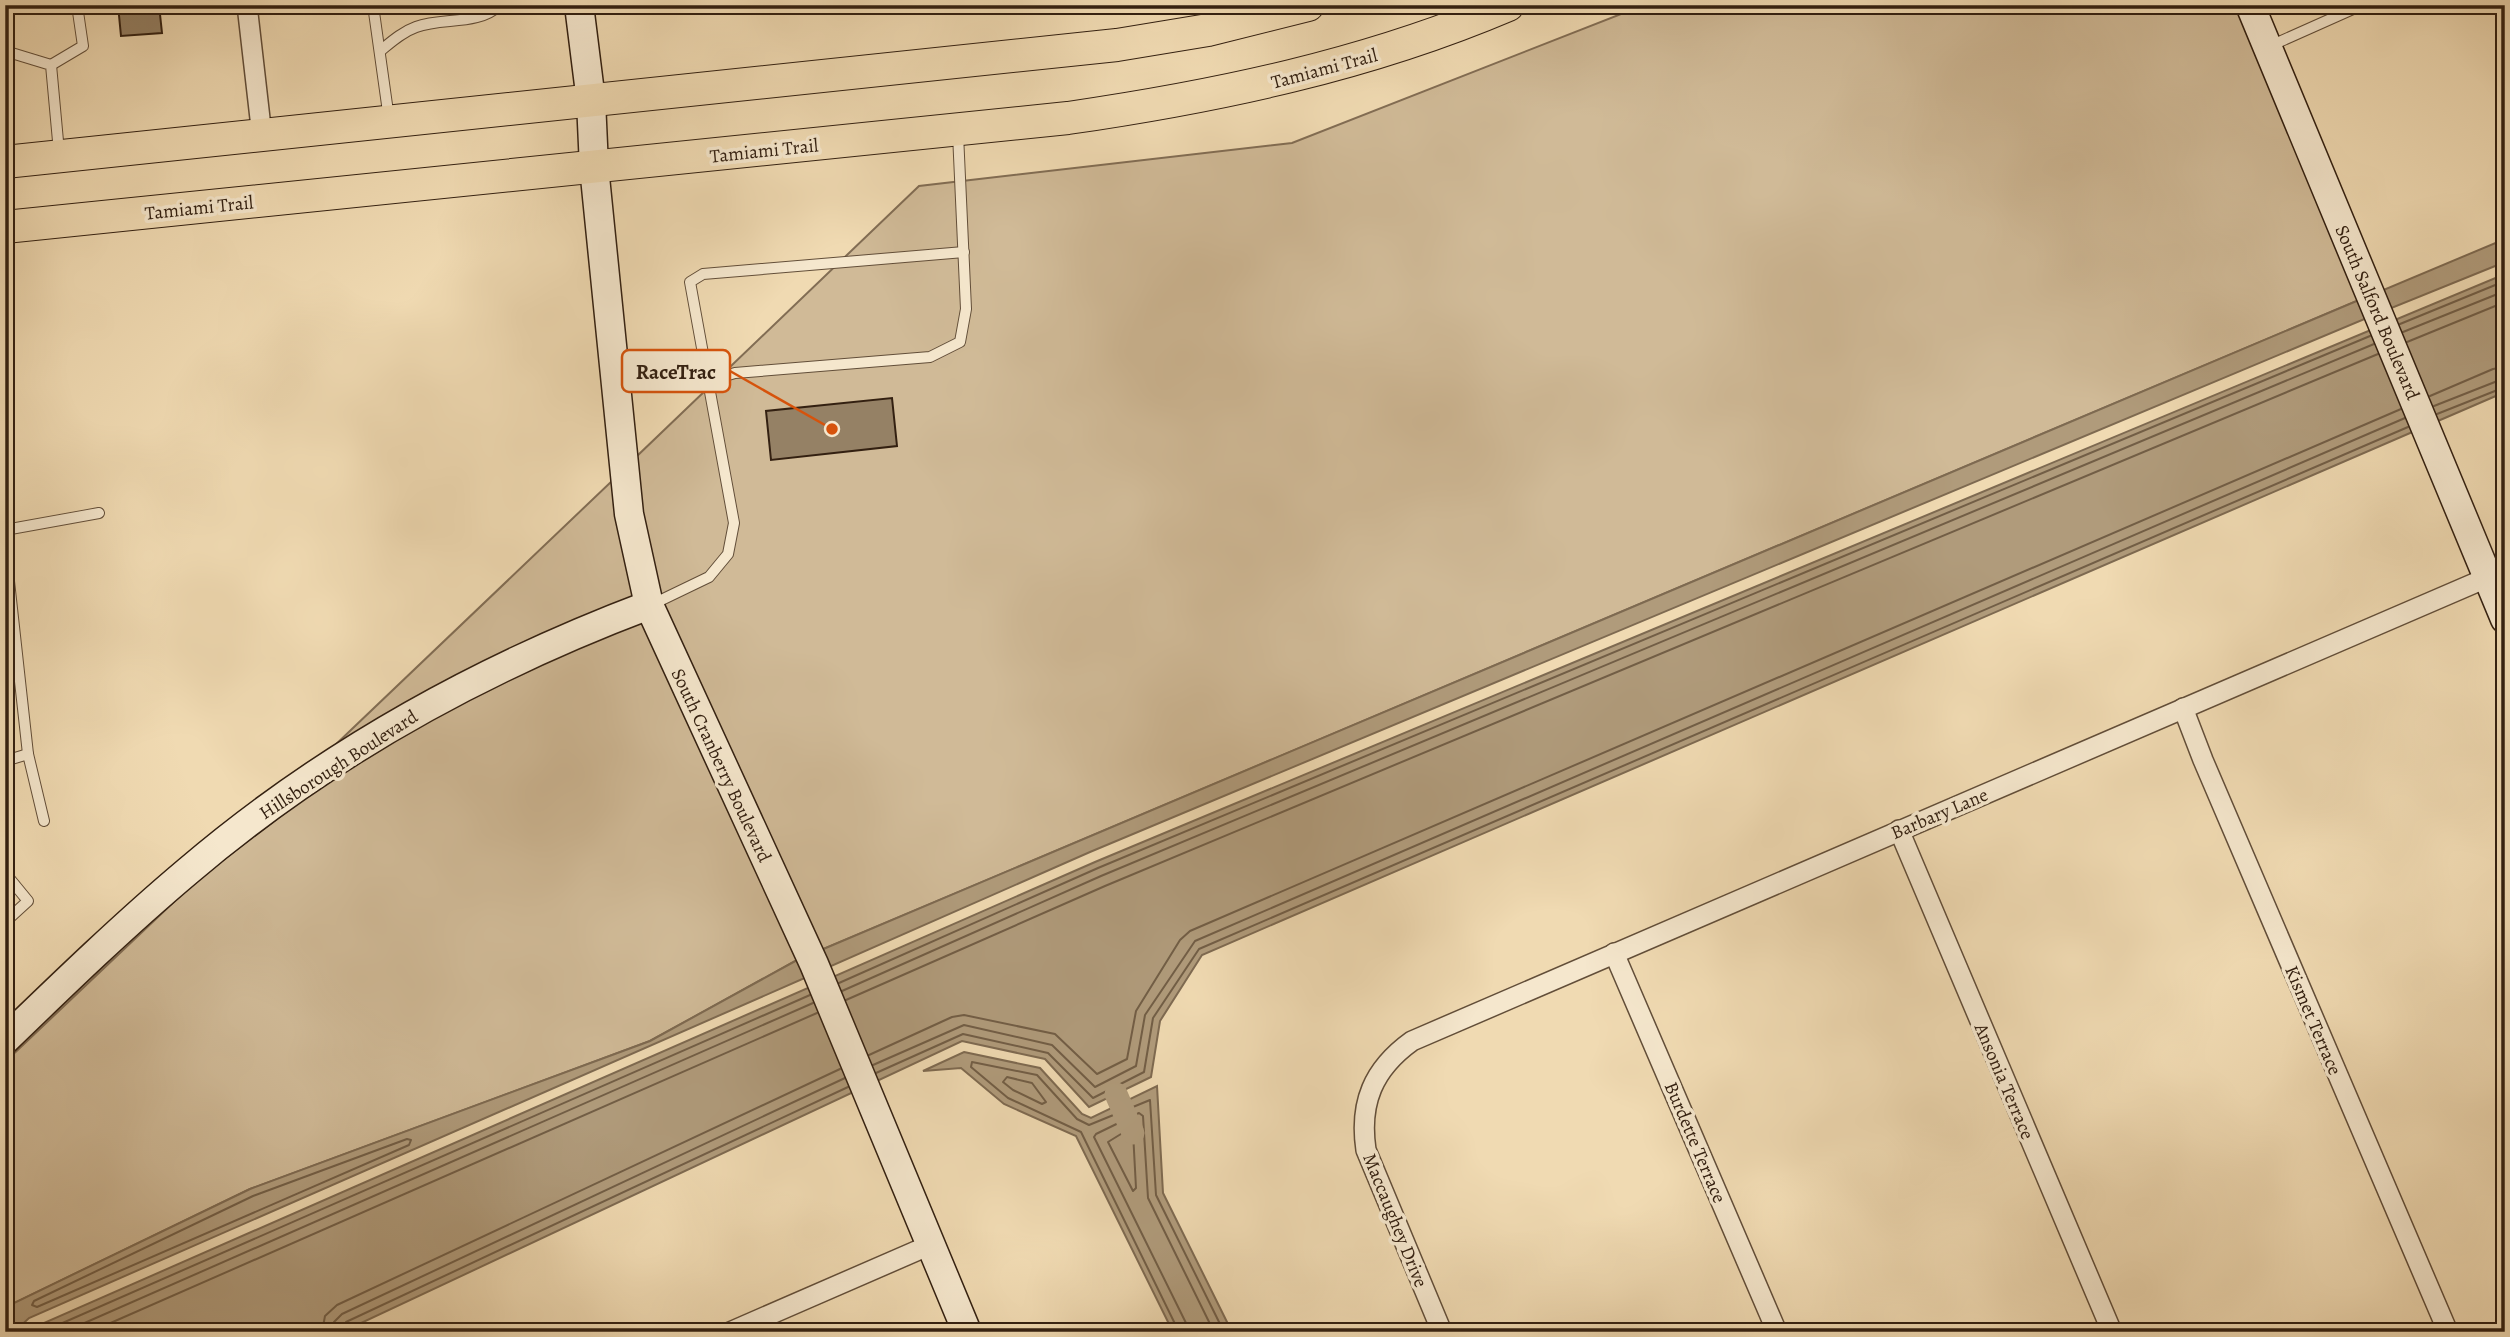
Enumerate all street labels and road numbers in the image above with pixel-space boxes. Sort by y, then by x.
street label: Tamiami Trail [1268,42,1381,96]
street label: Tamiami Trail [709,132,820,170]
street label: Tamiami Trail [144,189,255,227]
street label: South Salford Boulevard [2328,221,2426,405]
street label: South Cranberry Boulevard [665,664,778,867]
street label: Hillsborough Boulevard [254,703,423,826]
street label: Barbary Lane [1887,782,1992,846]
street label: Kismet Terrace [2278,962,2348,1079]
street label: Ansonia Terrace [1968,1018,2040,1143]
street label: Burdette Terrace [1658,1078,1732,1207]
street label: Maccaughey Drive [1356,1149,1434,1291]

